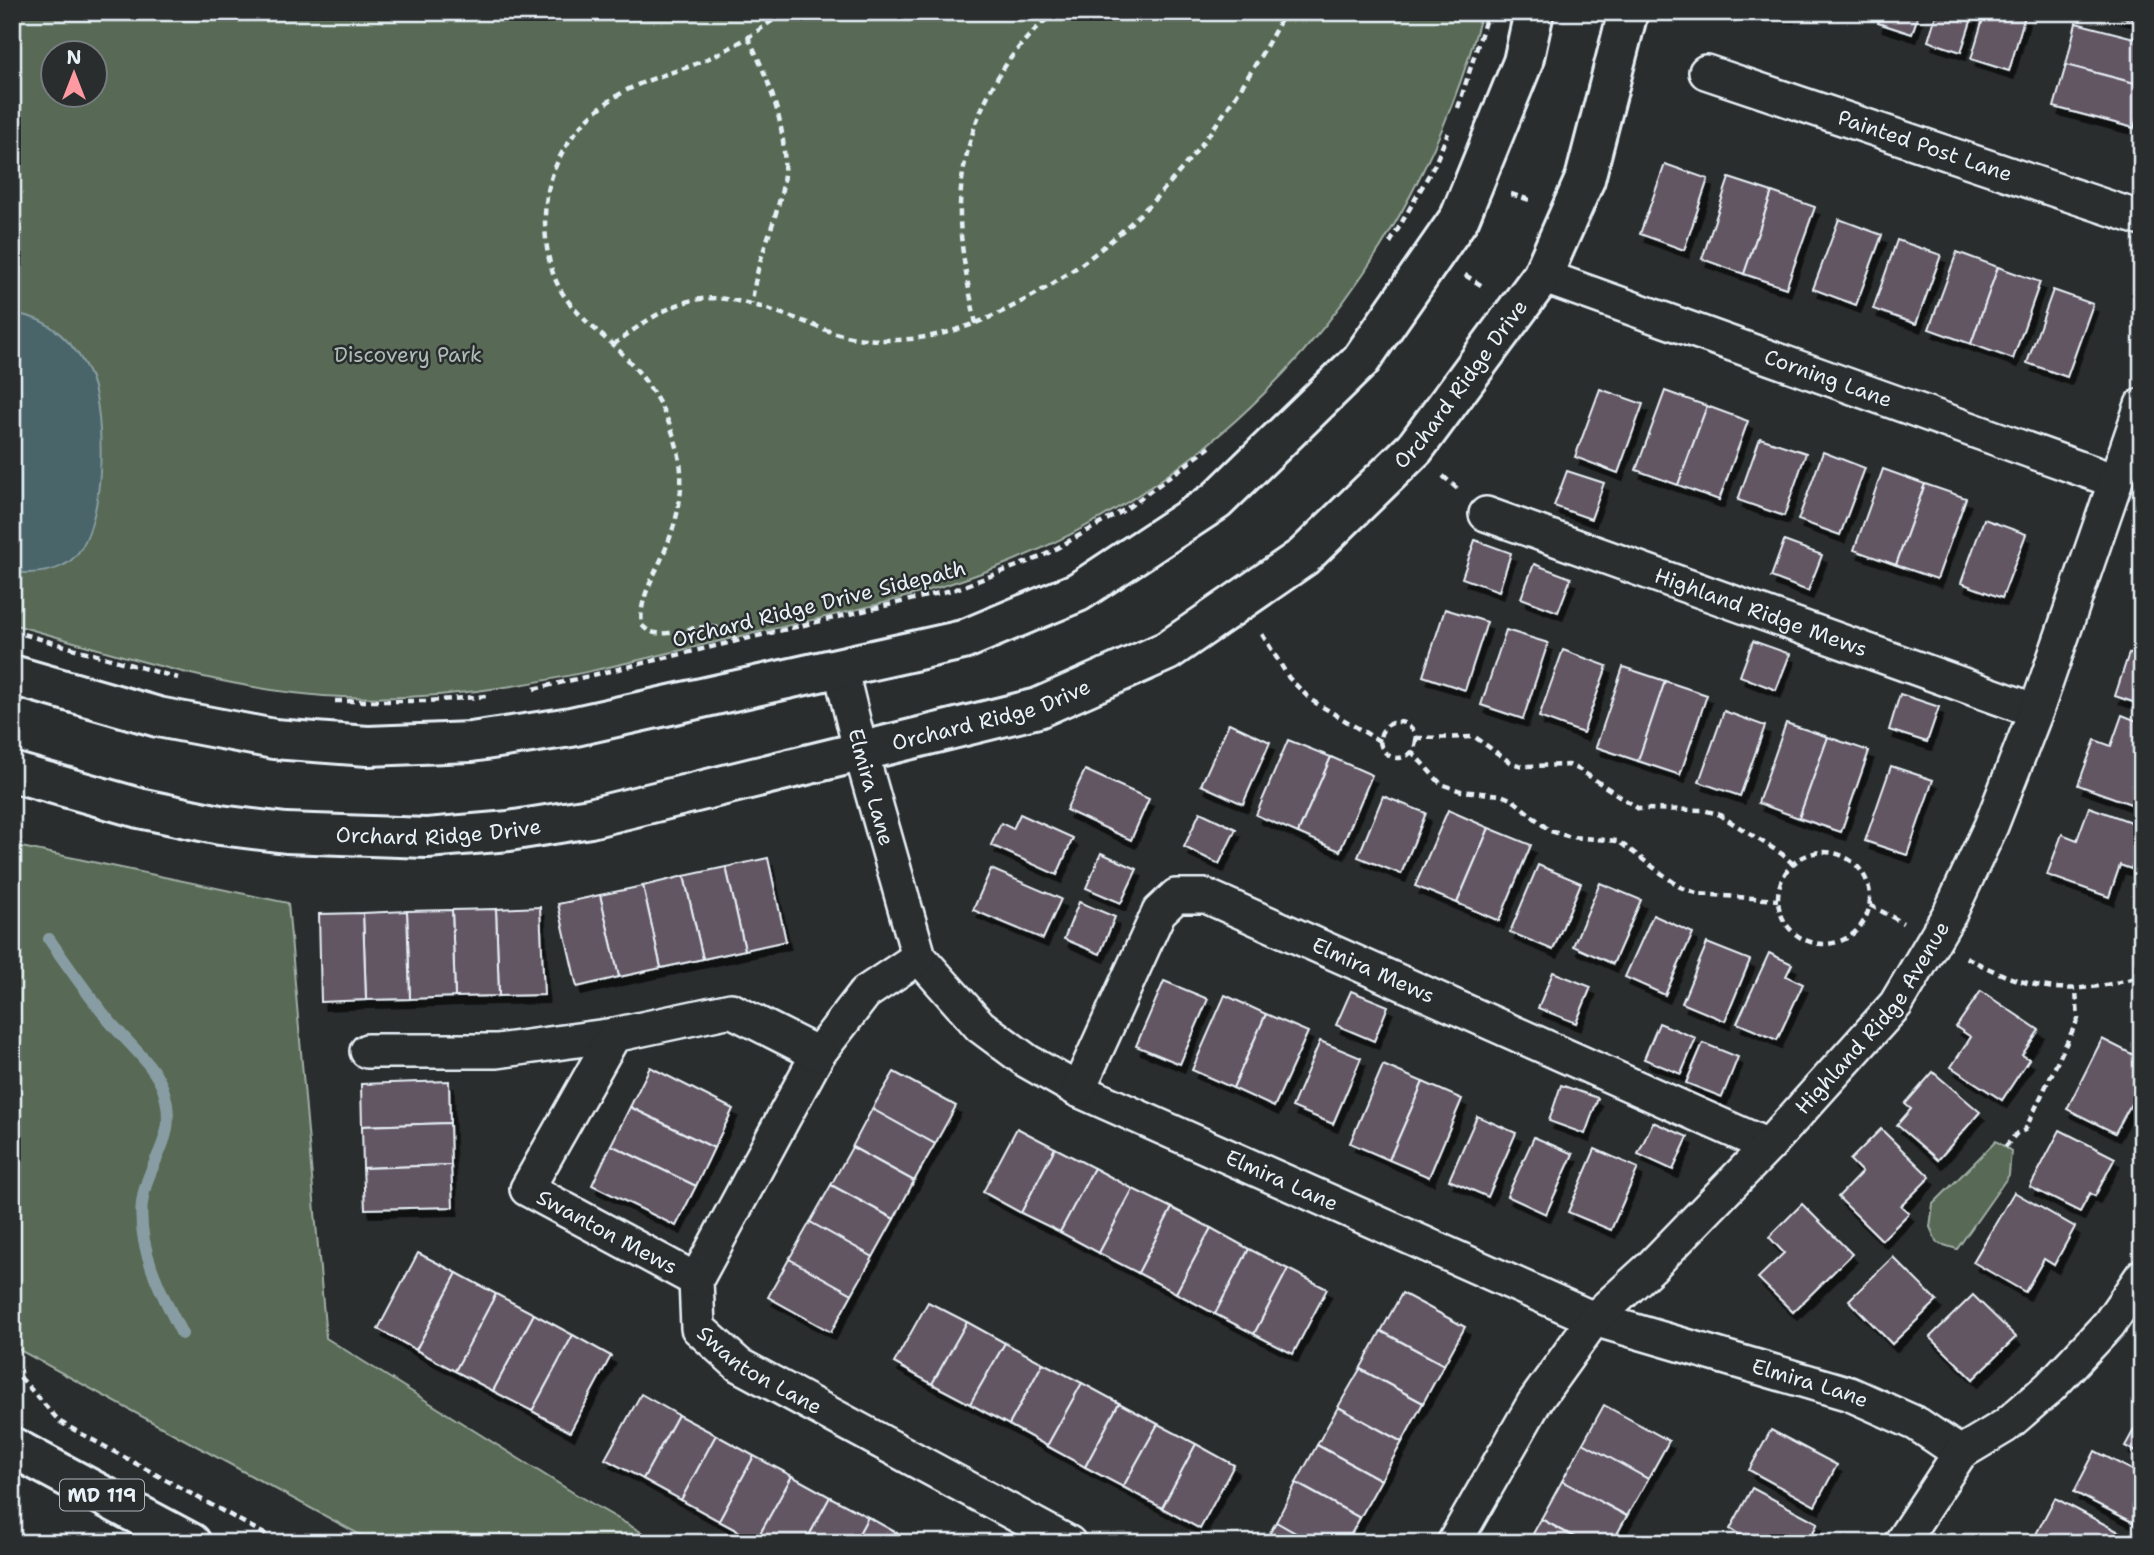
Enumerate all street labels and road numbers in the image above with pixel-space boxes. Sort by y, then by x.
street label: Painted Post Lane [1834,103,2016,188]
street label: Orchard Ridge Drive [1388,294,1534,475]
street label: Corning Lane [1760,343,1896,414]
street label: Orchard Ridge Drive Sidepath [669,554,969,654]
street label: Highland Ridge Mews [1651,561,1871,663]
street label: Orchard Ridge Drive [889,673,1095,757]
street label: Elmira Lane [842,726,901,849]
street label: Orchard Ridge Drive [335,812,543,852]
street label: Highland Ridge Avenue [1789,916,1956,1121]
street label: Elmira Mews [1308,931,1439,1010]
street label: Elmira Lane [1221,1143,1343,1218]
street label: Swanton Mews [532,1183,682,1281]
street label: Swanton Lane [691,1320,827,1421]
street label: Elmira Lane [1749,1352,1873,1415]
road number: MD 119 [60,1480,144,1511]

